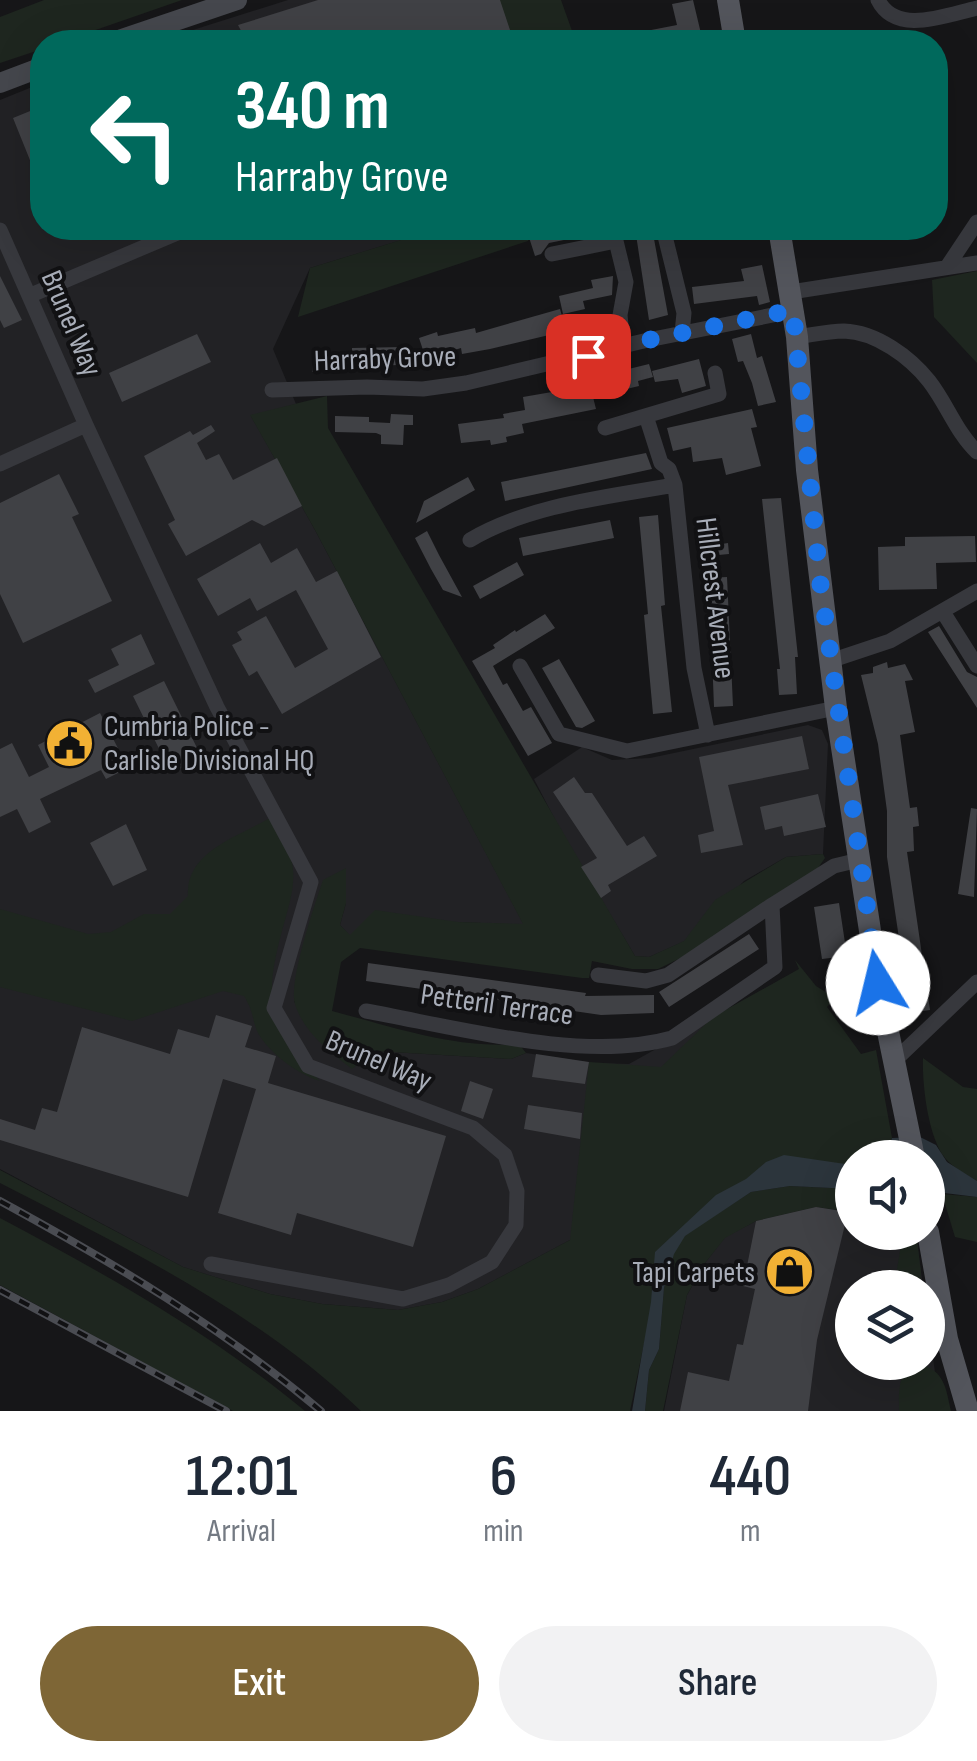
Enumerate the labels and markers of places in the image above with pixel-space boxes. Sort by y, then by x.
pin [546,314,631,399]
place label: Cumbria Police - Carlisle Divisional HQ [104,709,314,779]
public building icon: Cumbria Police - Carlisle Divisional HQ [43,717,95,769]
shop icon: Tapi Carpets [764,1246,816,1298]
place label: Tapi Carpets [632,1255,755,1291]

